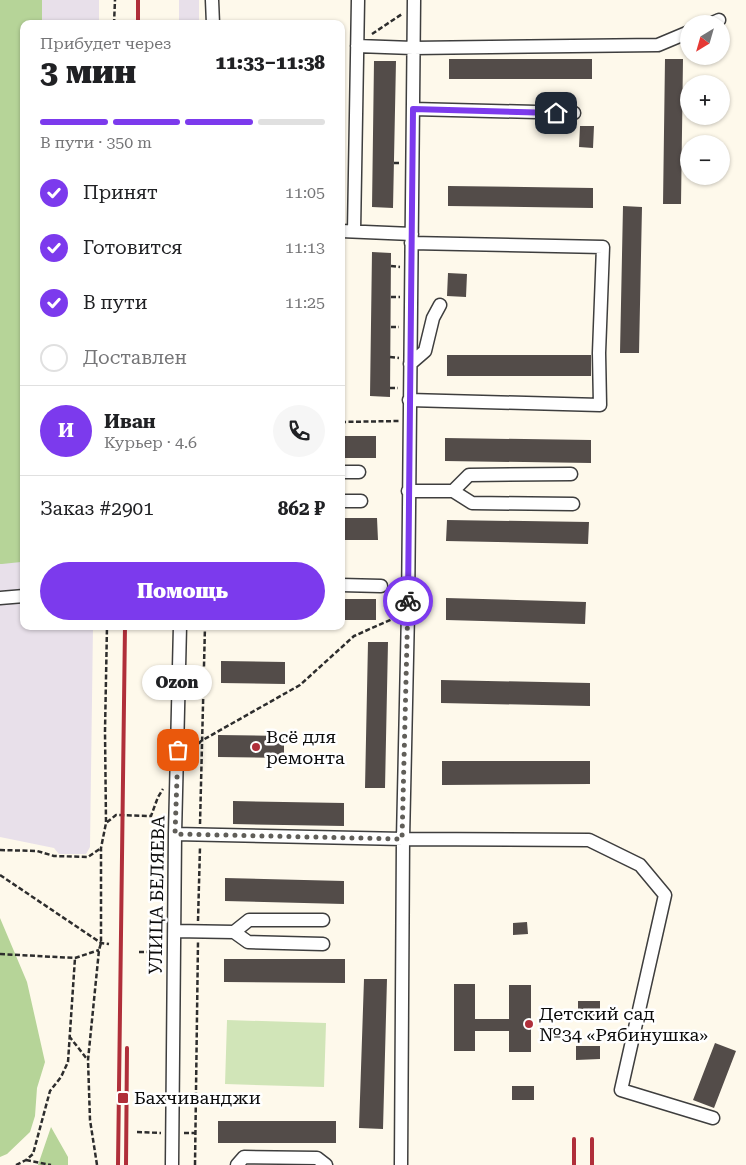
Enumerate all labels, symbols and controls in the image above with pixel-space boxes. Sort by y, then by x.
north arrow [680,15,730,65]
map controls [680,15,730,185]
text: Прибудет через [40,34,171,53]
text: 11:33–11:38 [216,51,325,74]
text: 3 мин [40,53,136,91]
button: + [680,75,730,125]
pin [535,92,577,134]
icon: home [542,99,570,127]
text: В пути · 350 m [40,133,152,152]
button: − [680,135,730,185]
icon: check [40,179,68,207]
text: Принят [83,181,158,204]
text: 11:05 [285,183,325,202]
icon: check [40,234,68,262]
text: Готовится [83,236,182,259]
text: 11:13 [285,238,325,257]
icon: check [40,289,68,317]
text: В пути [83,291,147,314]
text: 11:25 [285,293,325,312]
text: Доставлен [83,346,187,369]
button: phone [273,405,325,457]
text: Иван [104,410,156,433]
text: И [58,419,74,442]
text: Курьер · 4.6 [104,433,197,452]
text: Заказ #2901 [40,497,154,520]
text: 862 ₽ [278,497,325,520]
button: Помощь [40,562,325,620]
courier [383,576,433,626]
icon: bike [394,587,422,615]
callout: Ozon [143,665,213,700]
text: Ozon [156,673,198,692]
place label: Всё для ремонта [266,726,345,768]
pin [157,729,199,771]
icon: bag [164,736,192,764]
marker: Всё для ремонта [250,741,262,753]
street label: УЛИЦА БЕЛЯЕВА [145,815,168,975]
place label: Детский сад №34 «Рябинушка» [539,1003,708,1045]
marker: Детский сад №34 «Рябинушка» [523,1018,535,1030]
place label: Бахчиванджи [134,1087,261,1108]
marker: Бахчиванджи [116,1091,130,1105]

